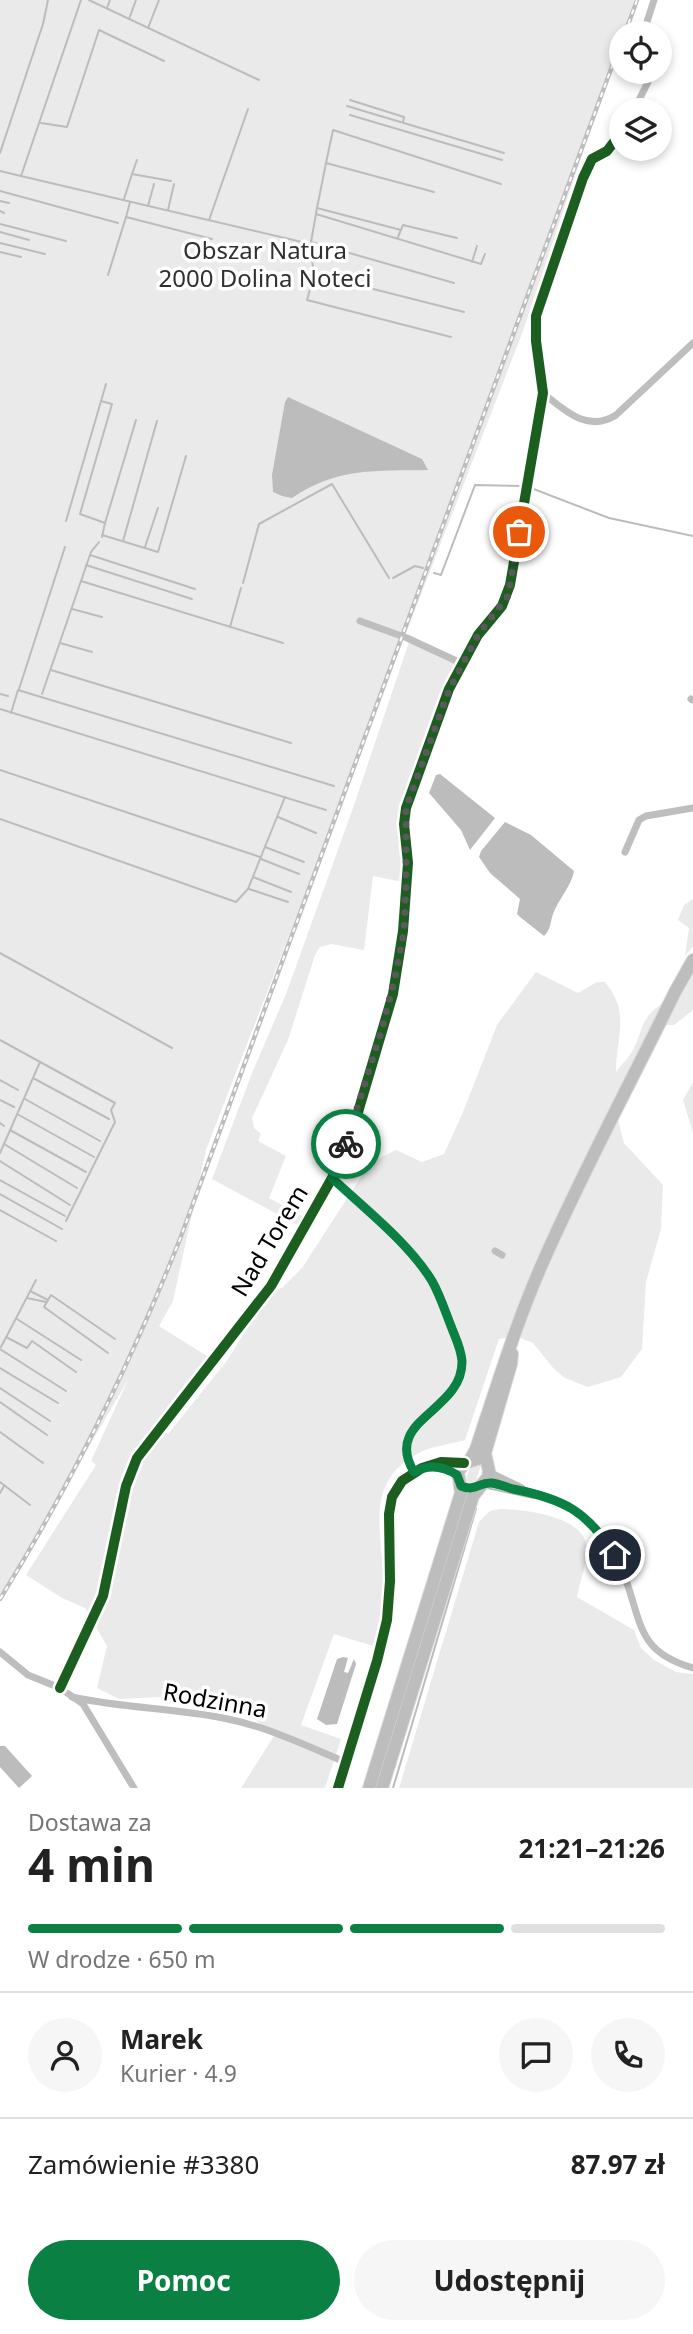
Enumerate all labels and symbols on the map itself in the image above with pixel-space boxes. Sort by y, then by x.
park label: Obszar Natura 2000 Dolina Noteci [159,233,371,294]
pin [489,502,549,562]
courier [311,1109,381,1179]
street label: Nad Torem [223,1178,315,1302]
pin [585,1525,645,1585]
street label: Rodzinna [161,1674,270,1725]

